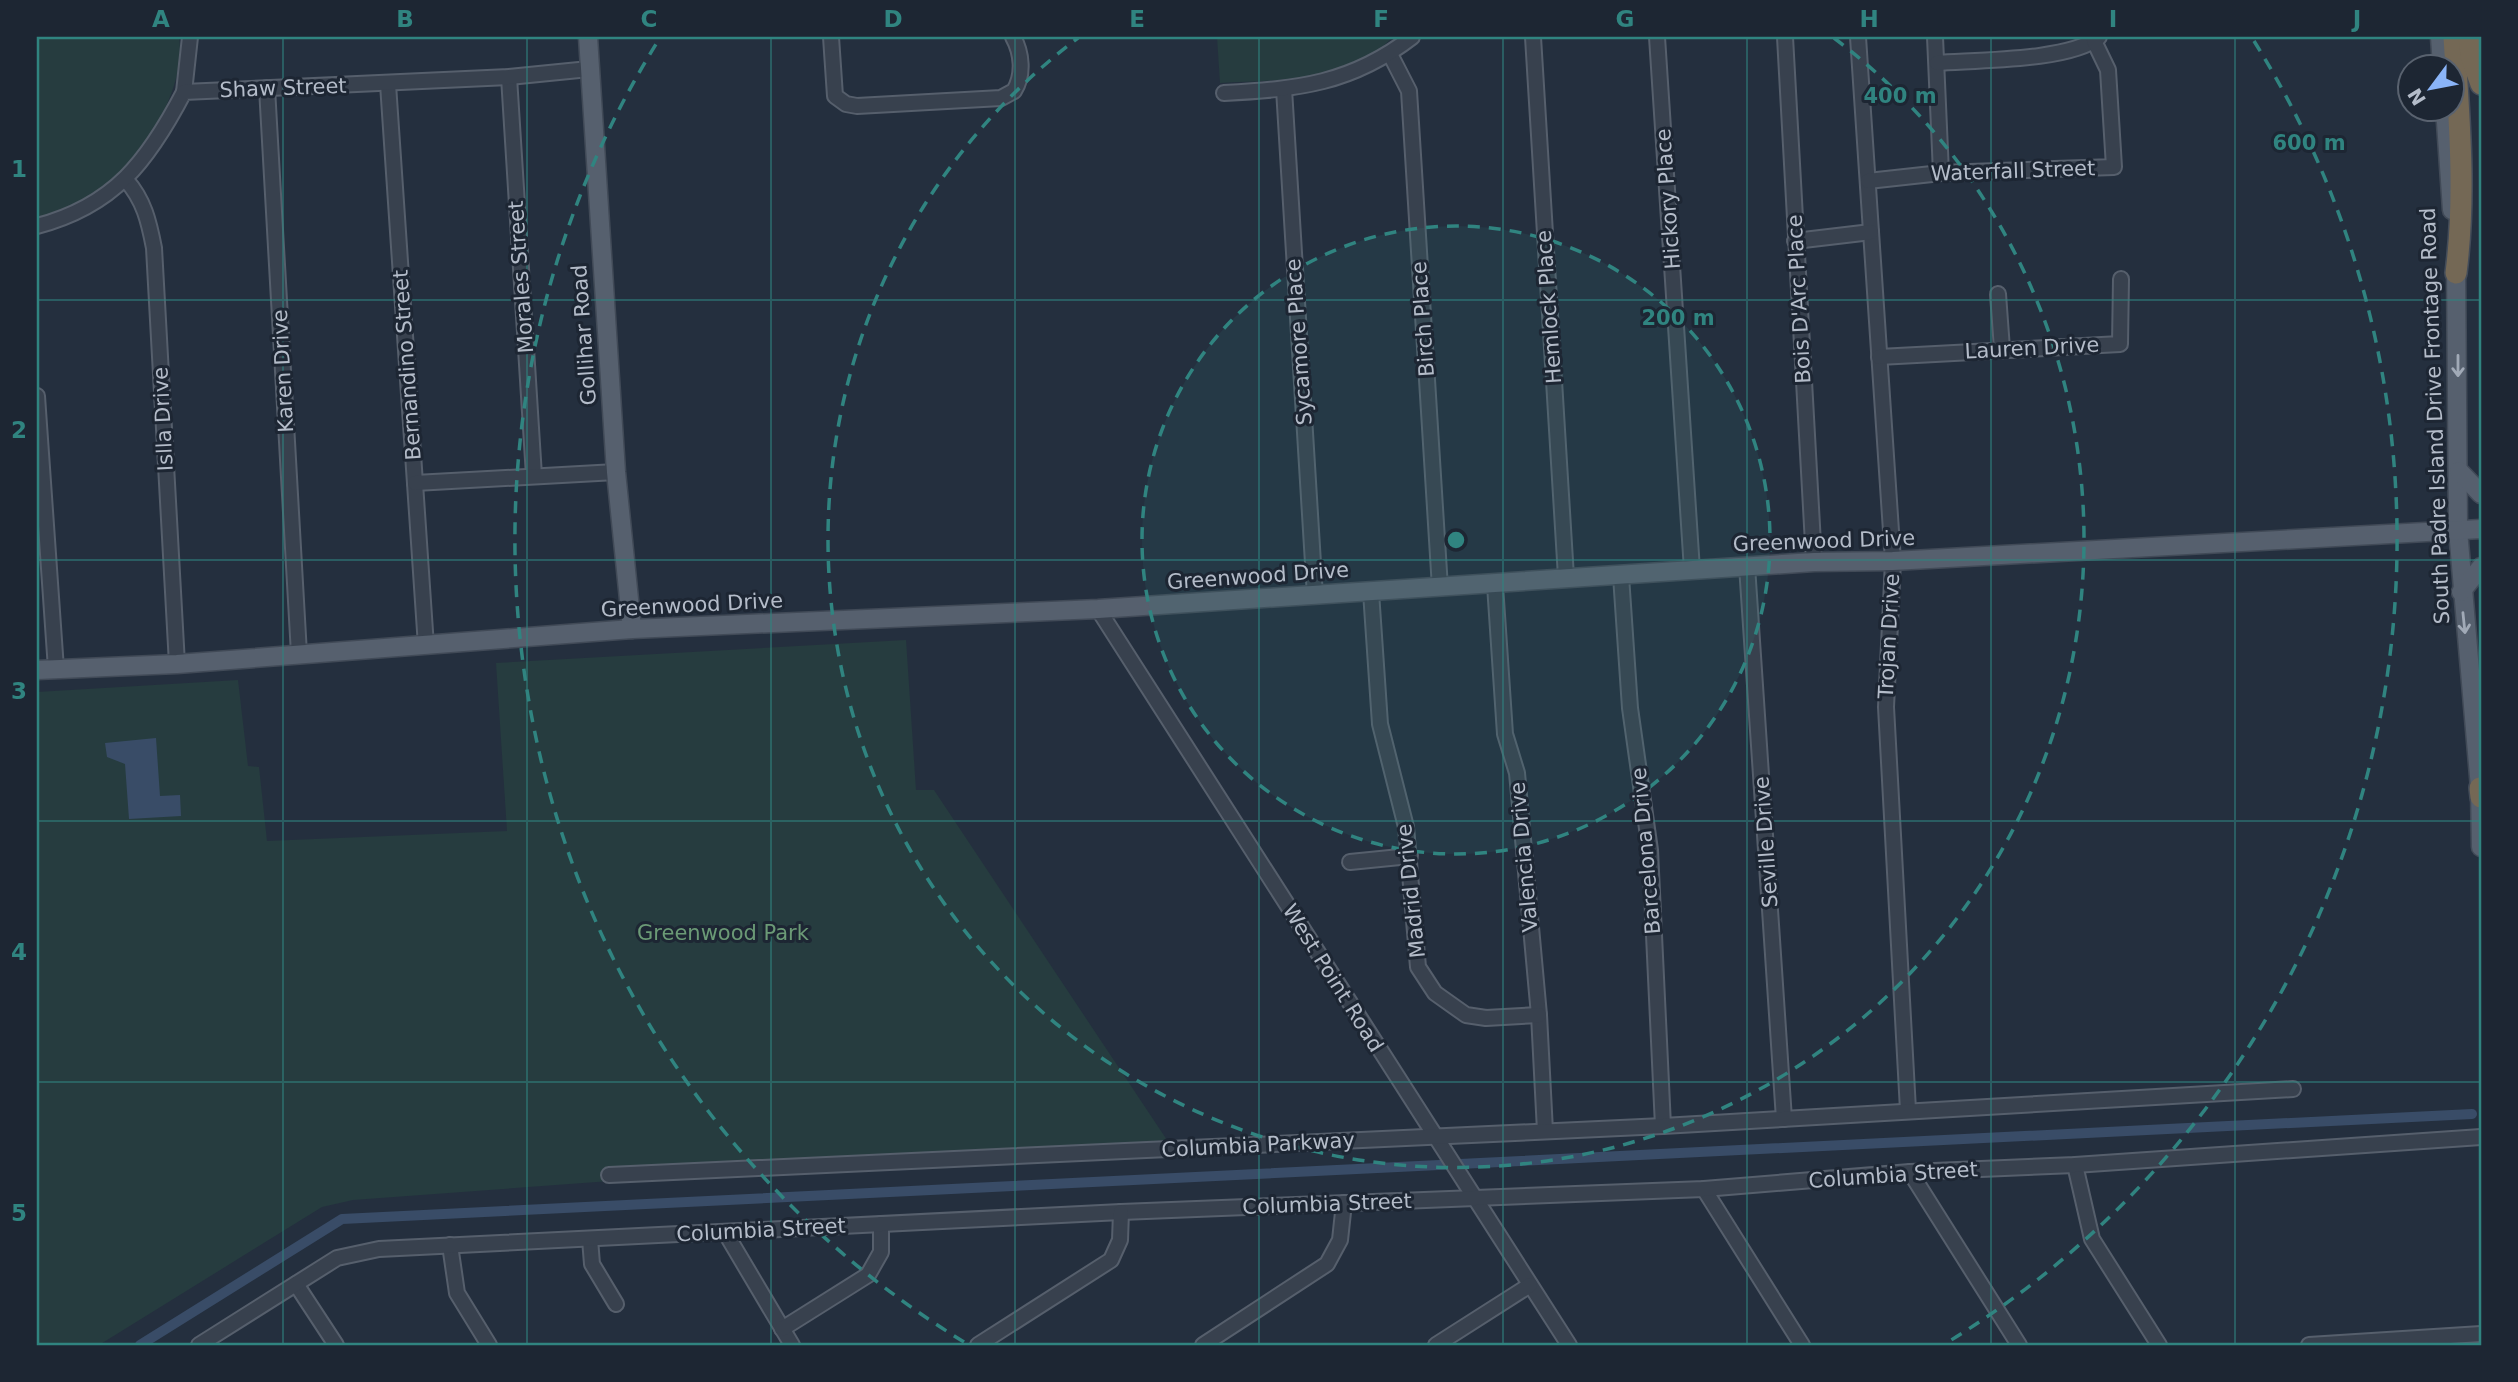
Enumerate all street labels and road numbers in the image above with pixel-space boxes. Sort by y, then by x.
street label: Shaw Street [219,74,347,102]
street label: Hickory Place [1651,128,1685,270]
street label: Waterfall Street [1930,156,2096,186]
street label: Morales Street [504,200,538,354]
street label: South Padre Island Drive Frontage Road [2416,207,2454,625]
street label: Bois D'Arc Place [1783,214,1815,384]
street label: Hemlock Place [1532,229,1566,385]
street label: Sycamore Place [1281,258,1317,426]
street label: Birch Place [1407,260,1439,378]
street label: Gollihar Road [567,264,601,406]
street label: Bernandino Street [388,269,426,461]
street label: Karen Drive [268,309,298,433]
street label: Lauren Drive [1964,332,2100,364]
street label: Islla Drive [148,366,178,472]
street label: Greenwood Drive [1732,526,1916,556]
street label: Greenwood Drive [1166,558,1350,594]
street label: Trojan Drive [1874,573,1904,700]
street label: Greenwood Drive [600,588,784,622]
street label: Barcelona Drive [1627,767,1665,935]
street label: Seville Drive [1749,775,1783,909]
street label: Valencia Drive [1505,781,1543,933]
street label: Madrid Drive [1392,823,1430,959]
street label: West Point Road [1278,900,1388,1056]
street label: Columbia Parkway [1161,1128,1355,1162]
street label: Columbia Street [1808,1157,1978,1193]
street label: Columbia Street [1242,1189,1412,1219]
street label: Columbia Street [676,1214,846,1246]

